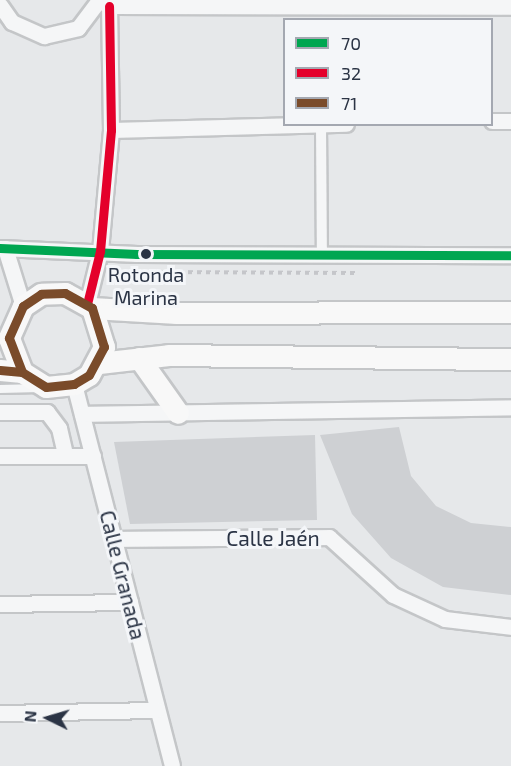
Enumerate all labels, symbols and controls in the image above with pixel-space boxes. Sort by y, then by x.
legend [283,18,493,126]
text: 70 [341,32,361,54]
text: 32 [341,62,361,84]
text: 71 [341,92,357,114]
marker: Rotonda Marina [140,248,152,260]
place label: Rotonda Marina [108,263,184,310]
street label: Calle Granada [95,508,151,642]
street label: Calle Jaén [226,525,320,551]
north arrow [18,688,78,748]
text: N [20,710,40,723]

